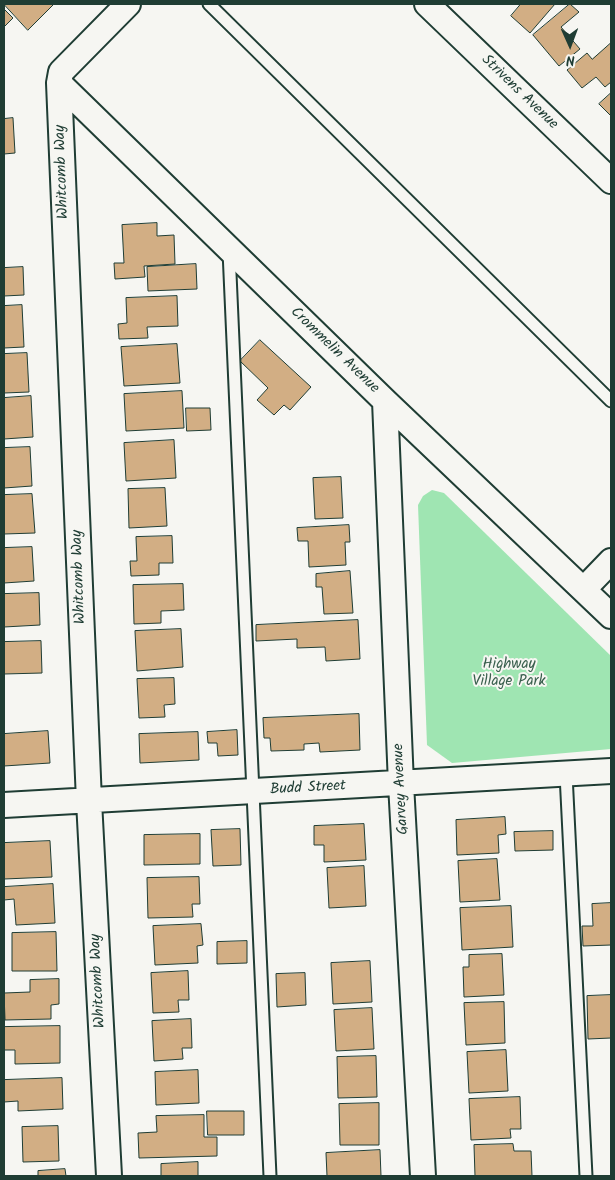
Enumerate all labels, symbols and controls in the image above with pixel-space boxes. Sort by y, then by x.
north arrow [545,20,595,70]
text: N [566,49,575,71]
street label: Strivens Avenue [477,52,561,134]
street label: Whitcomb Way [52,125,74,219]
street label: Crommelin Avenue [286,304,382,398]
street label: Whitcomb Way [69,530,91,624]
park label: Highway Village Park [472,656,546,691]
street label: Garvey Avenue [391,743,413,835]
street label: Budd Street [270,778,346,800]
street label: Whitcomb Way [88,933,110,1029]

